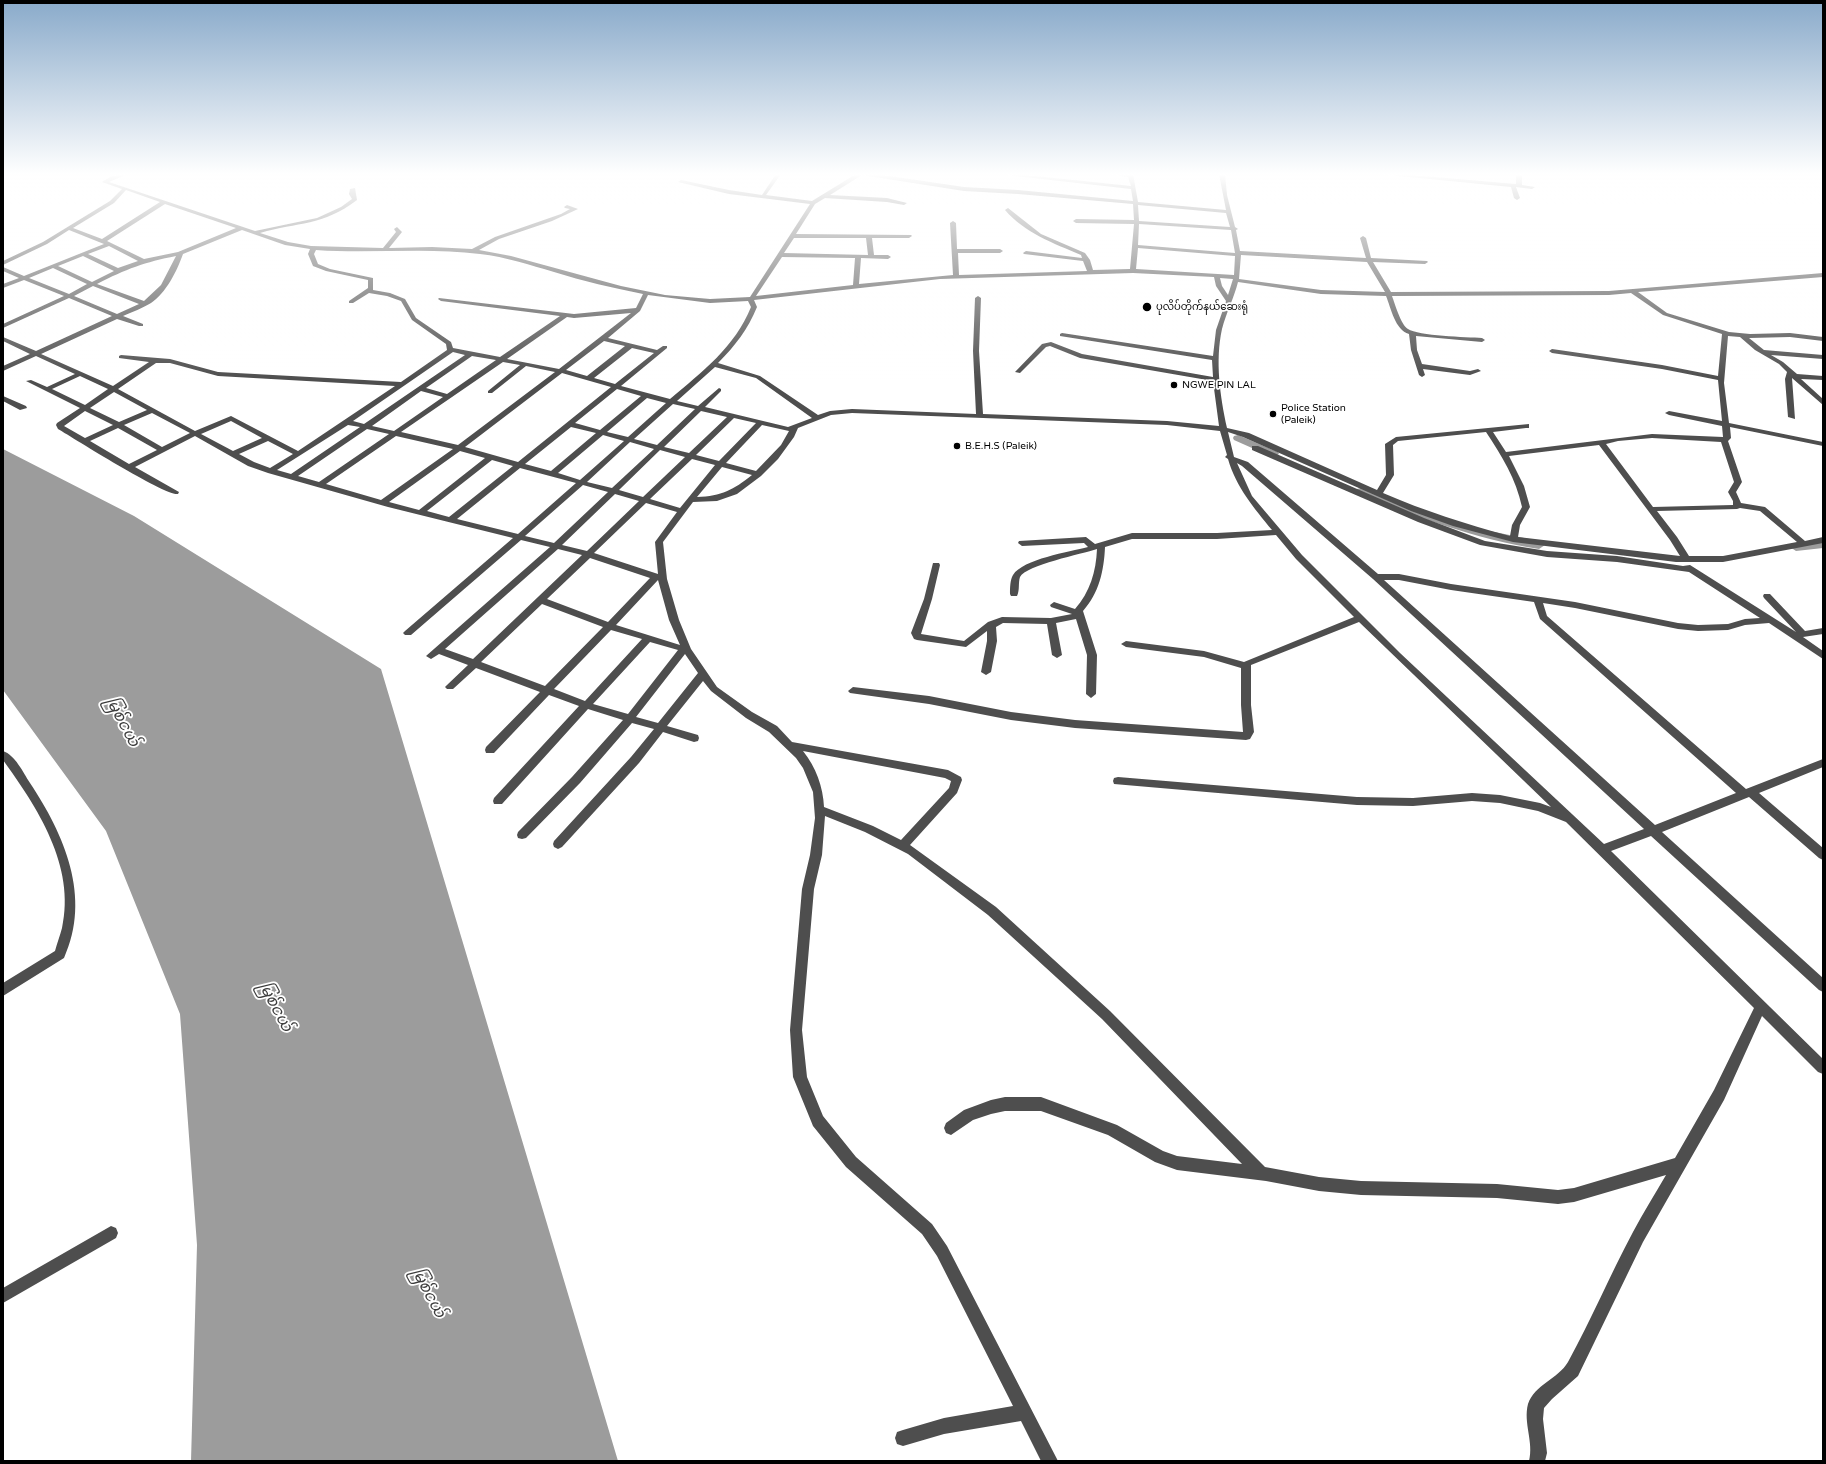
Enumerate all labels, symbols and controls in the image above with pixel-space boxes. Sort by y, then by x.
marker: ပုလိပ်တိုက်နယ်ဆေးရုံ [1141,301,1153,313]
place label: ပုလိပ်တိုက်နယ်ဆေးရုံ [1156,301,1248,313]
place label: NGWE PIN LAL [1182,379,1256,391]
marker: NGWE PIN LAL [1169,380,1179,390]
place label: Police Station (Paleik) [1281,402,1346,426]
marker: Police Station (Paleik) [1268,409,1278,419]
place label: B.E.H.S (Paleik) [965,440,1037,452]
marker: B.E.H.S (Paleik) [952,441,962,451]
water label: မြစ်ငယ် [101,694,143,750]
water label: မြစ်ငယ် [254,979,296,1035]
water label: မြစ်ငယ် [407,1265,449,1321]

